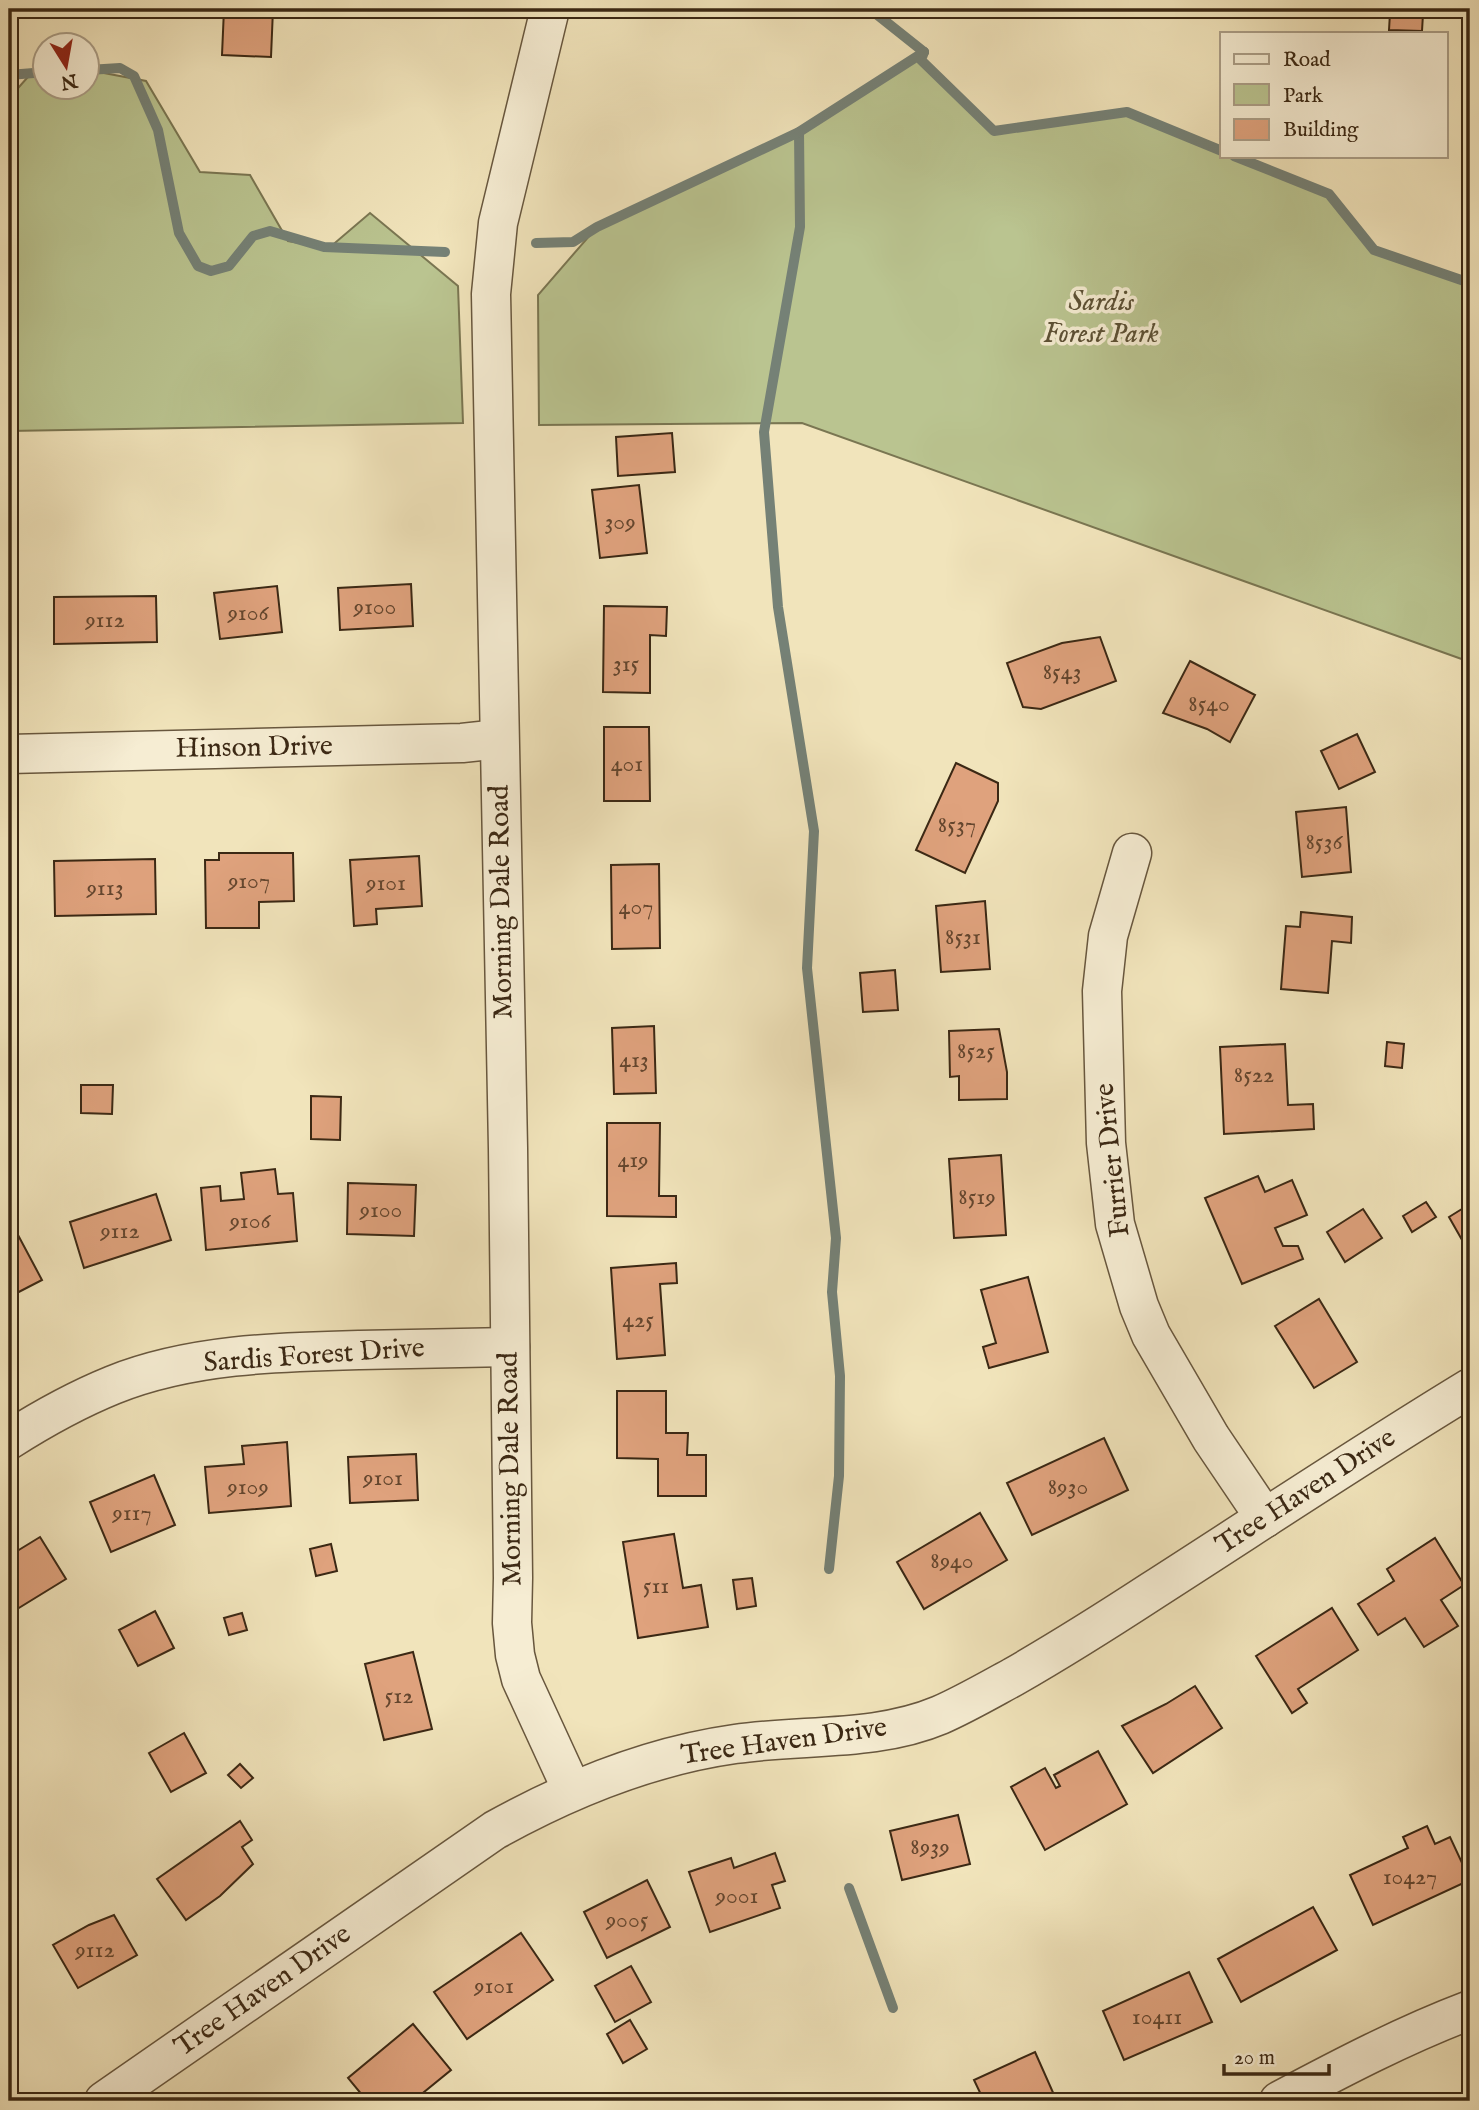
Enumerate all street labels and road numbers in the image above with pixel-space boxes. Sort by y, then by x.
street label: Hinson Drive [175,729,333,767]
street label: Morning Dale Road [482,784,522,1019]
street label: Furrier Drive [1088,1081,1138,1239]
street label: Sardis Forest Drive [202,1331,426,1381]
street label: Morning Dale Road [491,1351,531,1586]
street label: Tree Haven Drive [1209,1421,1403,1563]
street label: Tree Haven Drive [679,1710,889,1774]
street label: Tree Haven Drive [168,1917,358,2065]

